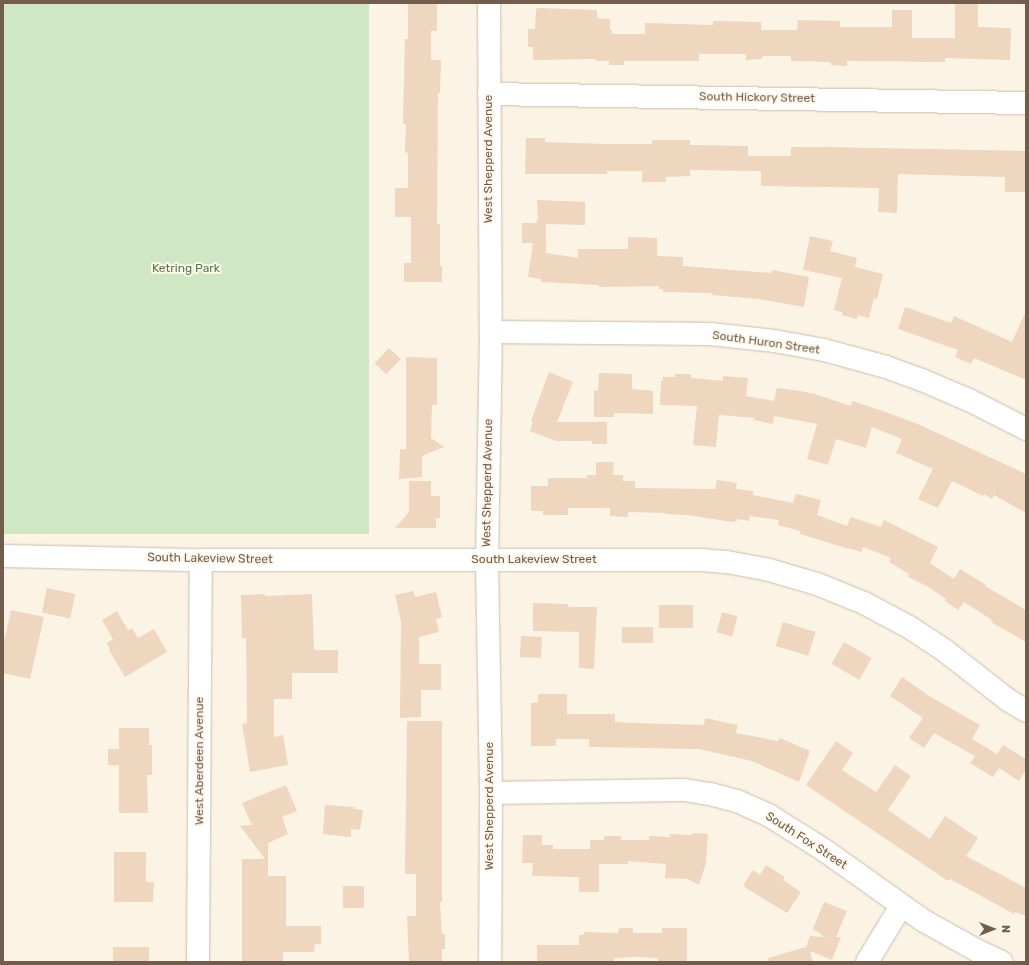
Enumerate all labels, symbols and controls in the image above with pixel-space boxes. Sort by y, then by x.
street label: South Hickory Street [699,90,815,106]
street label: West Shepperd Avenue [482,95,496,223]
park label: Ketring Park [152,262,220,276]
street label: South Huron Street [711,328,821,358]
street label: West Shepperd Avenue [480,418,496,548]
street label: South Lakeview Street [147,551,273,567]
street label: South Lakeview Street [471,553,597,567]
street label: West Aberdeen Avenue [193,697,207,825]
street label: West Shepperd Avenue [483,742,497,870]
street label: South Fox Street [763,809,849,873]
north arrow [973,909,1013,949]
text: N [999,925,1012,933]

